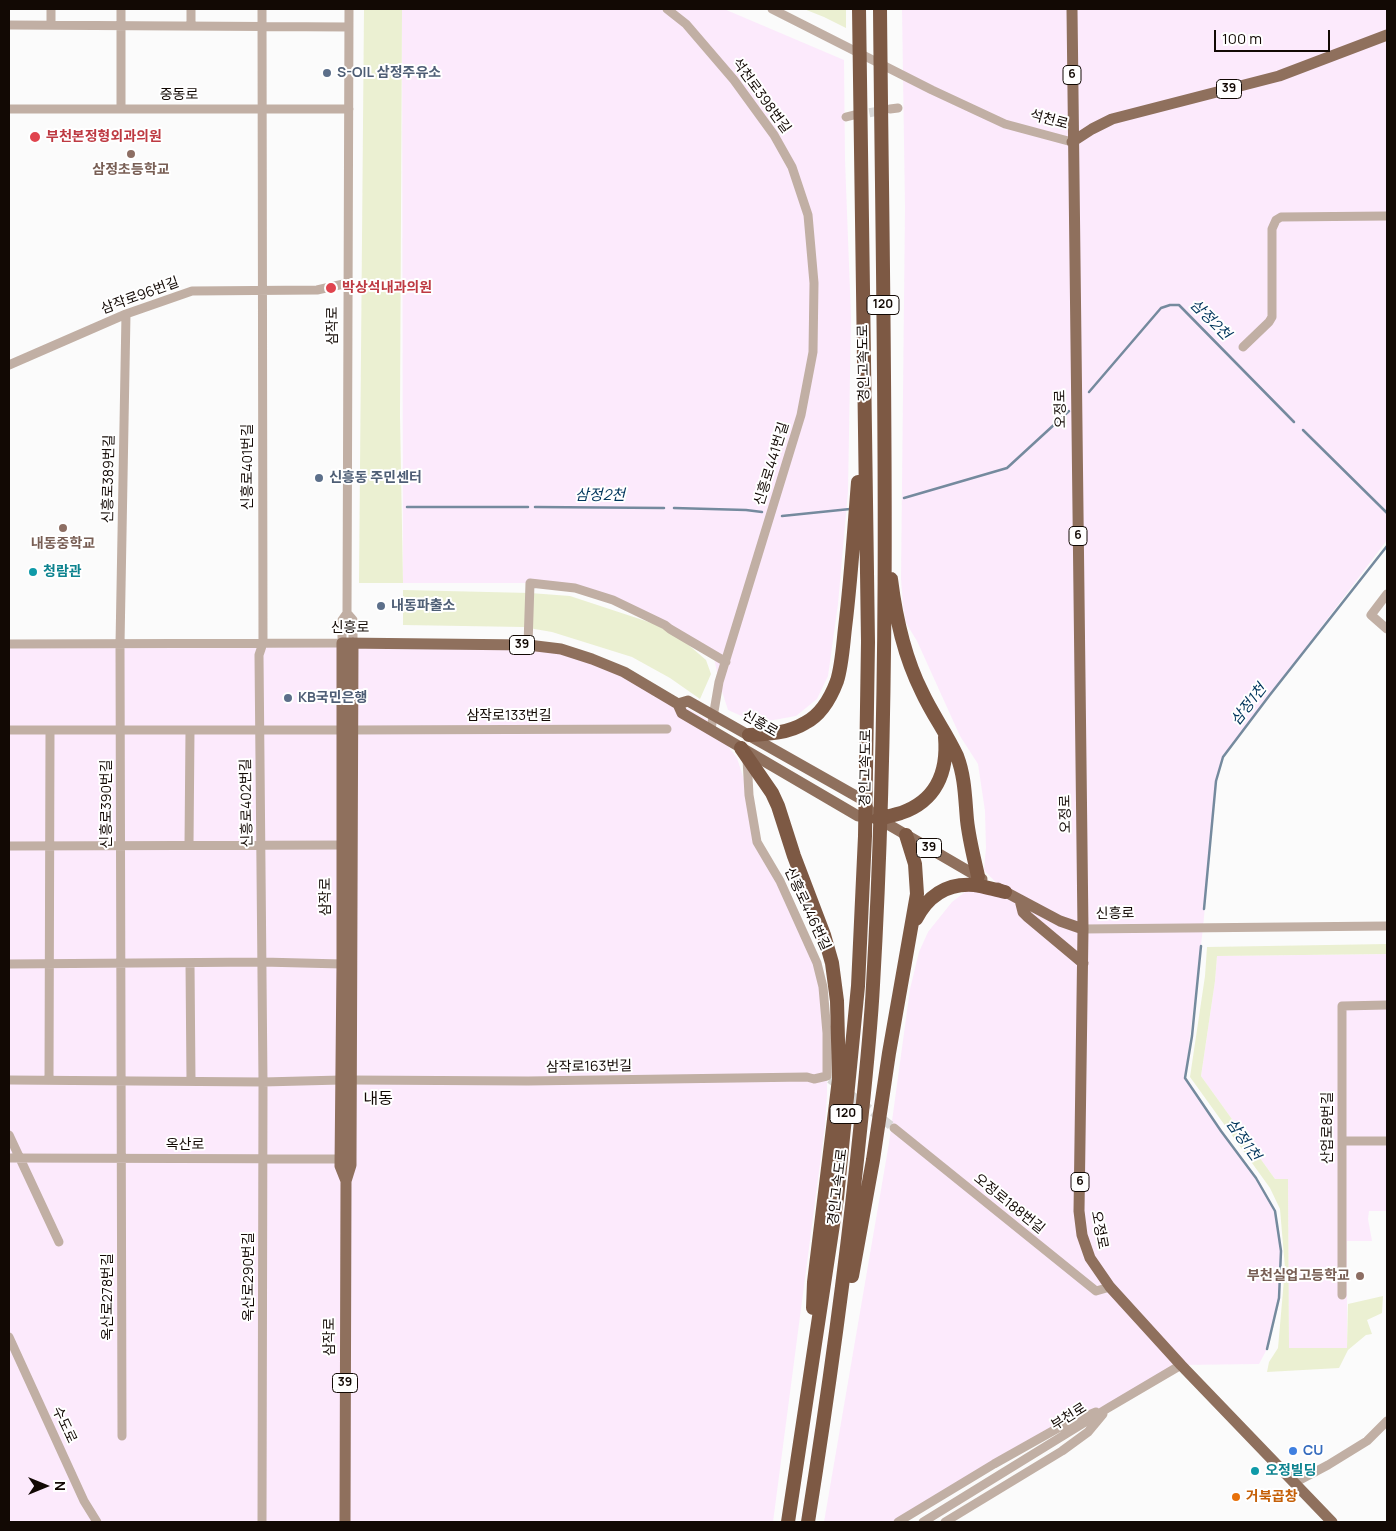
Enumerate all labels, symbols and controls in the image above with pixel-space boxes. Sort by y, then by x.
scale bar [1216,20,1332,52]
text: 100 m [1222,28,1262,49]
street label: 석천로398번길 [728,55,794,137]
place label: S-OIL 삼정주유소 [337,65,441,81]
road number: 6 [1063,66,1081,84]
marker: S-OIL 삼정주유소 [321,67,333,79]
road number: 39 [1216,80,1242,98]
street label: 중동로 [160,87,198,103]
street label: 석천로 [1028,107,1070,133]
place label: 부천본정형외과의원 [46,129,162,145]
marker: 부천본정형외과의원 [28,130,42,144]
marker: 삼정초등학교 [125,148,137,160]
place label: 삼정초등학교 [92,162,170,178]
street label: 삼작로96번길 [99,274,181,318]
place label: 박상석내과의원 [342,280,432,296]
marker: 박상석내과의원 [324,281,338,295]
road number: 120 [867,296,899,314]
water label: 삼정2천 [1186,296,1234,344]
street label: 삼작로 [325,307,341,345]
street label: 경인고속도로 [855,324,873,402]
street label: 오정로 [1052,390,1070,428]
street label: 신흥로441번길 [751,420,793,508]
street label: 신흥로401번길 [240,424,256,510]
street label: 신흥로389번길 [100,434,118,524]
place label: 신흥동 주민센터 [329,470,422,486]
marker: 신흥동 주민센터 [313,472,325,484]
water label: 삼정2천 [575,487,625,505]
marker: 내동중학교 [57,522,69,534]
road number: 6 [1069,526,1087,546]
place label: 내동중학교 [31,536,95,552]
place label: 청람관 [43,564,82,580]
marker: 청람관 [27,566,39,578]
place label: 내동파출소 [391,598,455,614]
marker: 내동파출소 [375,600,387,612]
street label: 신흥로 [331,620,369,636]
road number: 39 [510,636,534,654]
water label: 삼정1천 [1227,681,1271,729]
place label: KB국민은행 [298,690,367,706]
marker: KB국민은행 [282,692,294,704]
street label: 신흥로 [739,707,781,741]
street label: 삼작로133번길 [466,708,552,724]
street label: 경인고속도로 [857,729,875,807]
street label: 신흥로402번길 [238,758,256,848]
street label: 신흥로390번길 [99,759,115,849]
street label: 오정로 [1057,795,1075,833]
road number: 39 [916,838,942,858]
street label: 신흥로446번길 [780,865,834,953]
street label: 삼작로 [318,878,334,916]
street label: 신흥로 [1096,905,1134,923]
street label: 삼작로163번길 [546,1058,632,1076]
district label: 내동 [363,1090,393,1110]
street label: 산업로8번길 [1320,1092,1336,1164]
road number: 120 [830,1104,862,1124]
water label: 삼정1천 [1222,1116,1264,1164]
street label: 옥산로 [166,1137,204,1153]
street label: 경인고속도로 [825,1148,851,1226]
street label: 오정로188번길 [970,1170,1048,1238]
road number: 6 [1071,1172,1089,1192]
street label: 오정로 [1087,1209,1111,1251]
street label: 옥산로290번길 [241,1232,257,1322]
street label: 옥산로278번길 [100,1253,116,1341]
place label: 부천실업고등학교 [1247,1268,1350,1284]
marker: 부천실업고등학교 [1354,1270,1366,1282]
street label: 삼작로 [322,1318,338,1356]
road number: 39 [332,1374,358,1392]
street label: 부천로 [1048,1400,1090,1434]
street label: 수도로 [48,1404,80,1446]
place label: CU [1303,1443,1323,1459]
marker: CU [1287,1445,1299,1457]
north arrow [20,1461,70,1511]
place label: 오정빌딩 [1265,1463,1317,1479]
marker: 오정빌딩 [1249,1465,1261,1477]
text: N [51,1481,70,1491]
place label: 거북곱창 [1246,1489,1298,1505]
marker: 거북곱창 [1230,1491,1242,1503]

